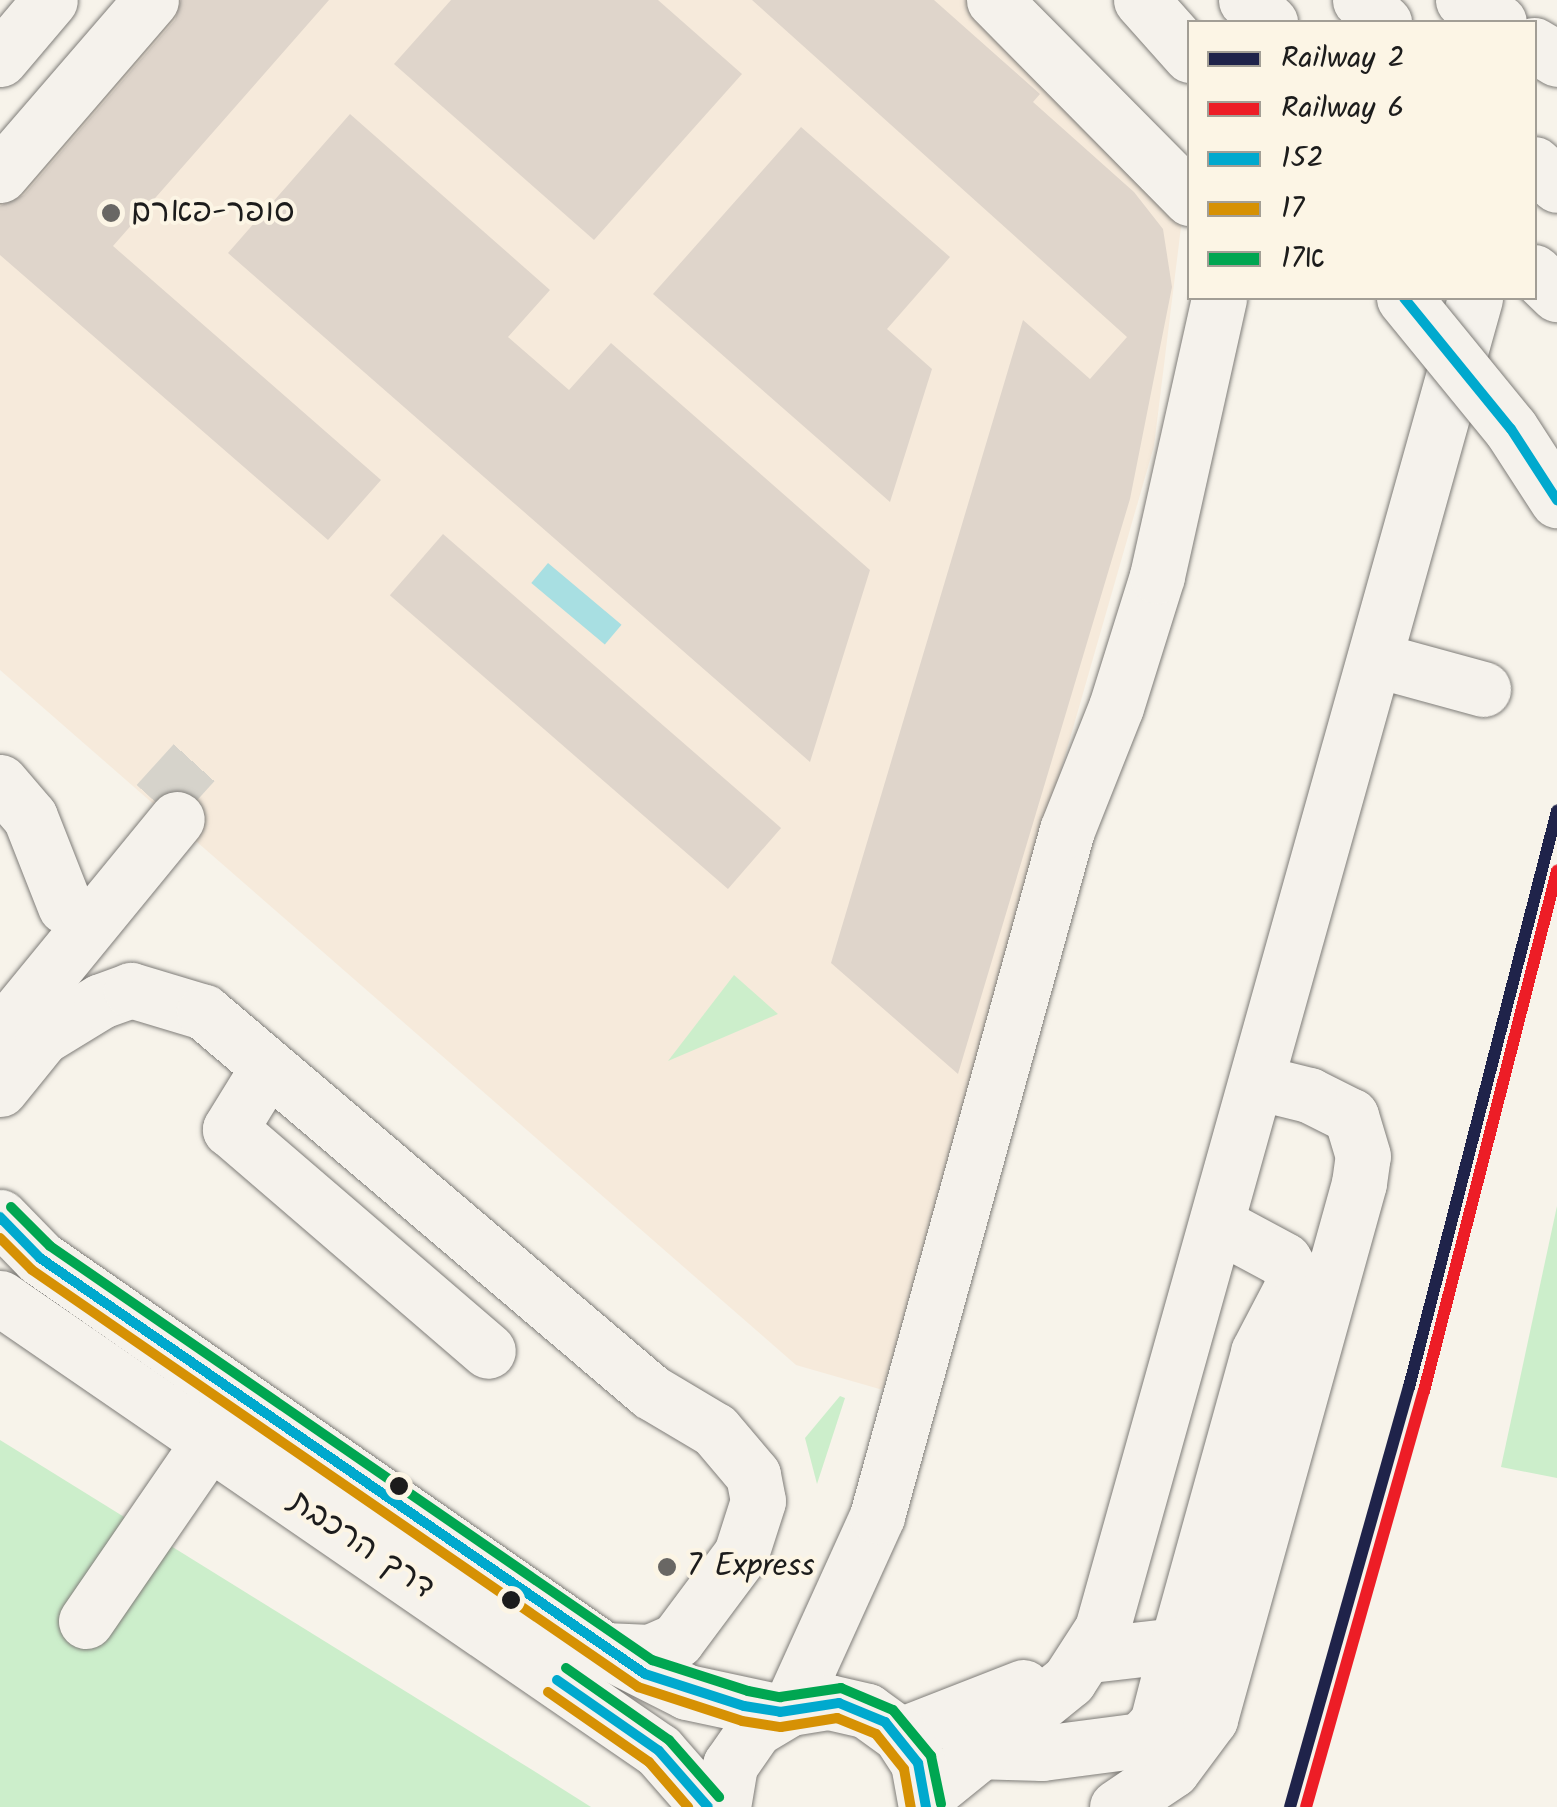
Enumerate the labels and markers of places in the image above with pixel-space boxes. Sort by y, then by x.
place label: סופר-פארם [131,194,295,232]
marker: סופר-פארם [100,202,122,224]
unlabelled marker [389,1476,409,1496]
place label: 7 Express [687,1548,815,1586]
marker: 7 Express [656,1556,678,1578]
unlabelled marker [501,1590,521,1610]

